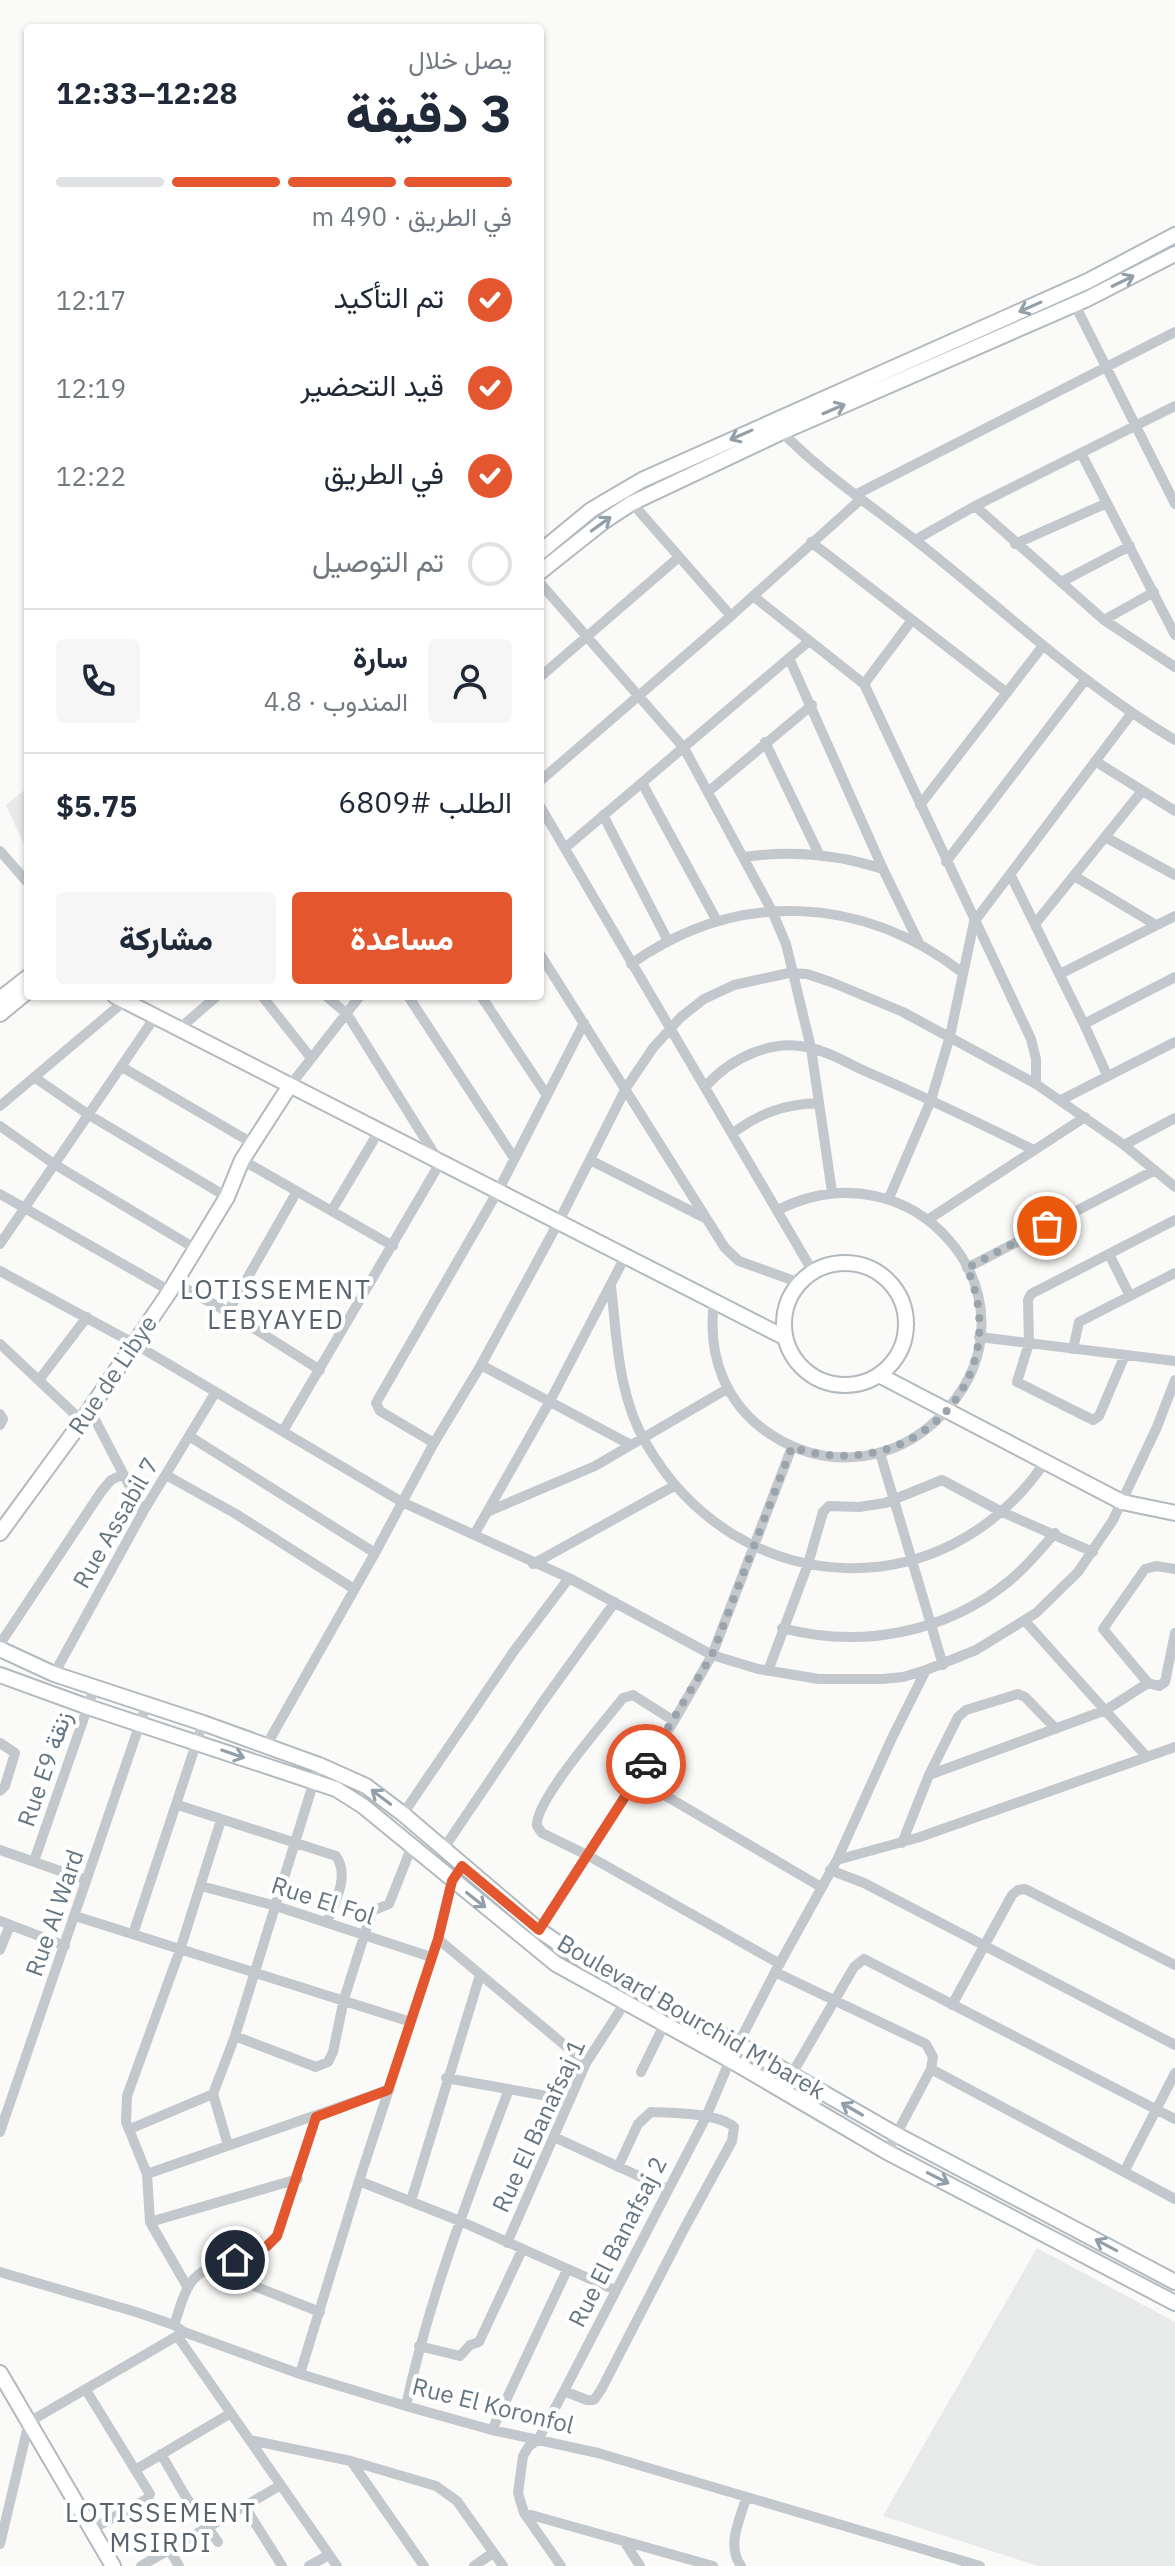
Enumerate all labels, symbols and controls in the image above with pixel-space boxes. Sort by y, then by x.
text: يصل خلال [408,42,512,76]
text: 12:28–12:33 [56,73,237,112]
text: 3 دقيقة [345,79,512,146]
text: في الطريق · 490 m [311,199,512,233]
one-way arrow [1111,273,1134,288]
text: تم التأكيد [334,277,444,316]
icon: check [468,278,512,322]
text: 12:17 [56,283,126,317]
one-way arrow [1018,300,1042,315]
text: قيد التحضير [300,365,444,404]
icon: check [468,366,512,410]
text: 12:19 [56,371,126,405]
one-way arrow [821,401,846,416]
one-way arrow [730,428,754,443]
text: في الطريق [324,453,444,492]
icon: check [468,454,512,498]
text: 12:22 [56,459,126,493]
one-way arrow [590,516,611,533]
text: تم التوصيل [312,541,444,580]
text: سارة [353,637,408,676]
button: phone [56,639,140,723]
button: person [428,639,512,723]
text: المندوب · 4.8 [264,684,408,718]
text: الطلب #6809 [338,782,512,821]
text: $5.75 [56,786,137,825]
button: مشاركة [56,892,276,984]
button: مساعدة [292,892,512,984]
pin [1013,1192,1081,1260]
icon: bag [1025,1204,1069,1248]
district label: LOTISSEMENT LEBYAYED [180,1272,372,1336]
street label: Rue de Libye [60,1309,164,1440]
street label: Rue Assabil 7 [65,1451,165,1594]
street label: Rue E9 زنقة [9,1707,79,1830]
courier [606,1724,686,1804]
icon: car [624,1742,668,1786]
one-way arrow [220,1748,245,1762]
one-way arrow [371,1788,392,1805]
street label: Rue Al Ward [17,1845,91,1980]
street label: Rue El Fol [268,1868,379,1932]
one-way arrow [465,1891,486,1908]
street label: Boulevard Bourchid M'barek [552,1926,832,2106]
street label: Rue El Banafsaj 1 [484,2034,592,2217]
one-way arrow [841,2101,864,2117]
street label: Rue El Banafsaj 2 [560,2151,674,2332]
one-way arrow [925,2171,949,2187]
pin [201,2226,269,2294]
one-way arrow [1094,2237,1118,2253]
icon: home [213,2238,257,2282]
street label: Rue El Koronfol [409,2369,577,2441]
district label: LOTISSEMENT MSIRDI [65,2495,257,2559]

